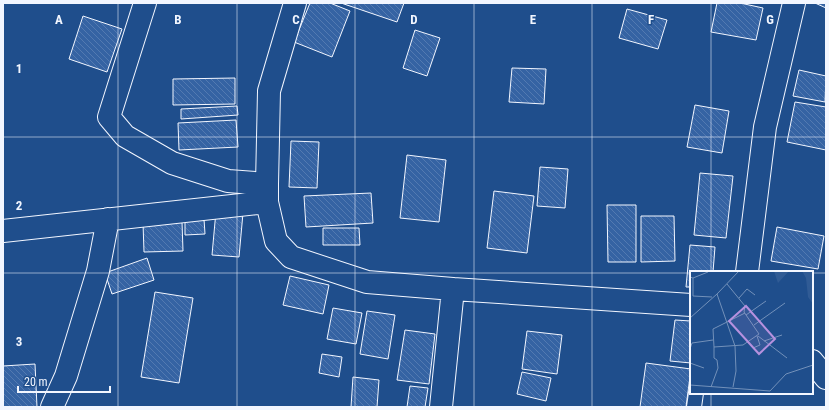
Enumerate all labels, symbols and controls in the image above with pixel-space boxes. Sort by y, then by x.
text: A [55,12,63,27]
text: B [174,12,182,27]
text: C [292,12,300,27]
text: D [410,12,418,27]
text: E [530,12,537,27]
text: F [648,12,654,27]
text: G [766,12,774,27]
text: 1 [16,61,22,76]
text: 2 [16,198,23,213]
inset map [690,271,813,394]
text: 3 [16,334,22,349]
scale bar [18,368,110,394]
text: 20 m [24,375,48,389]

